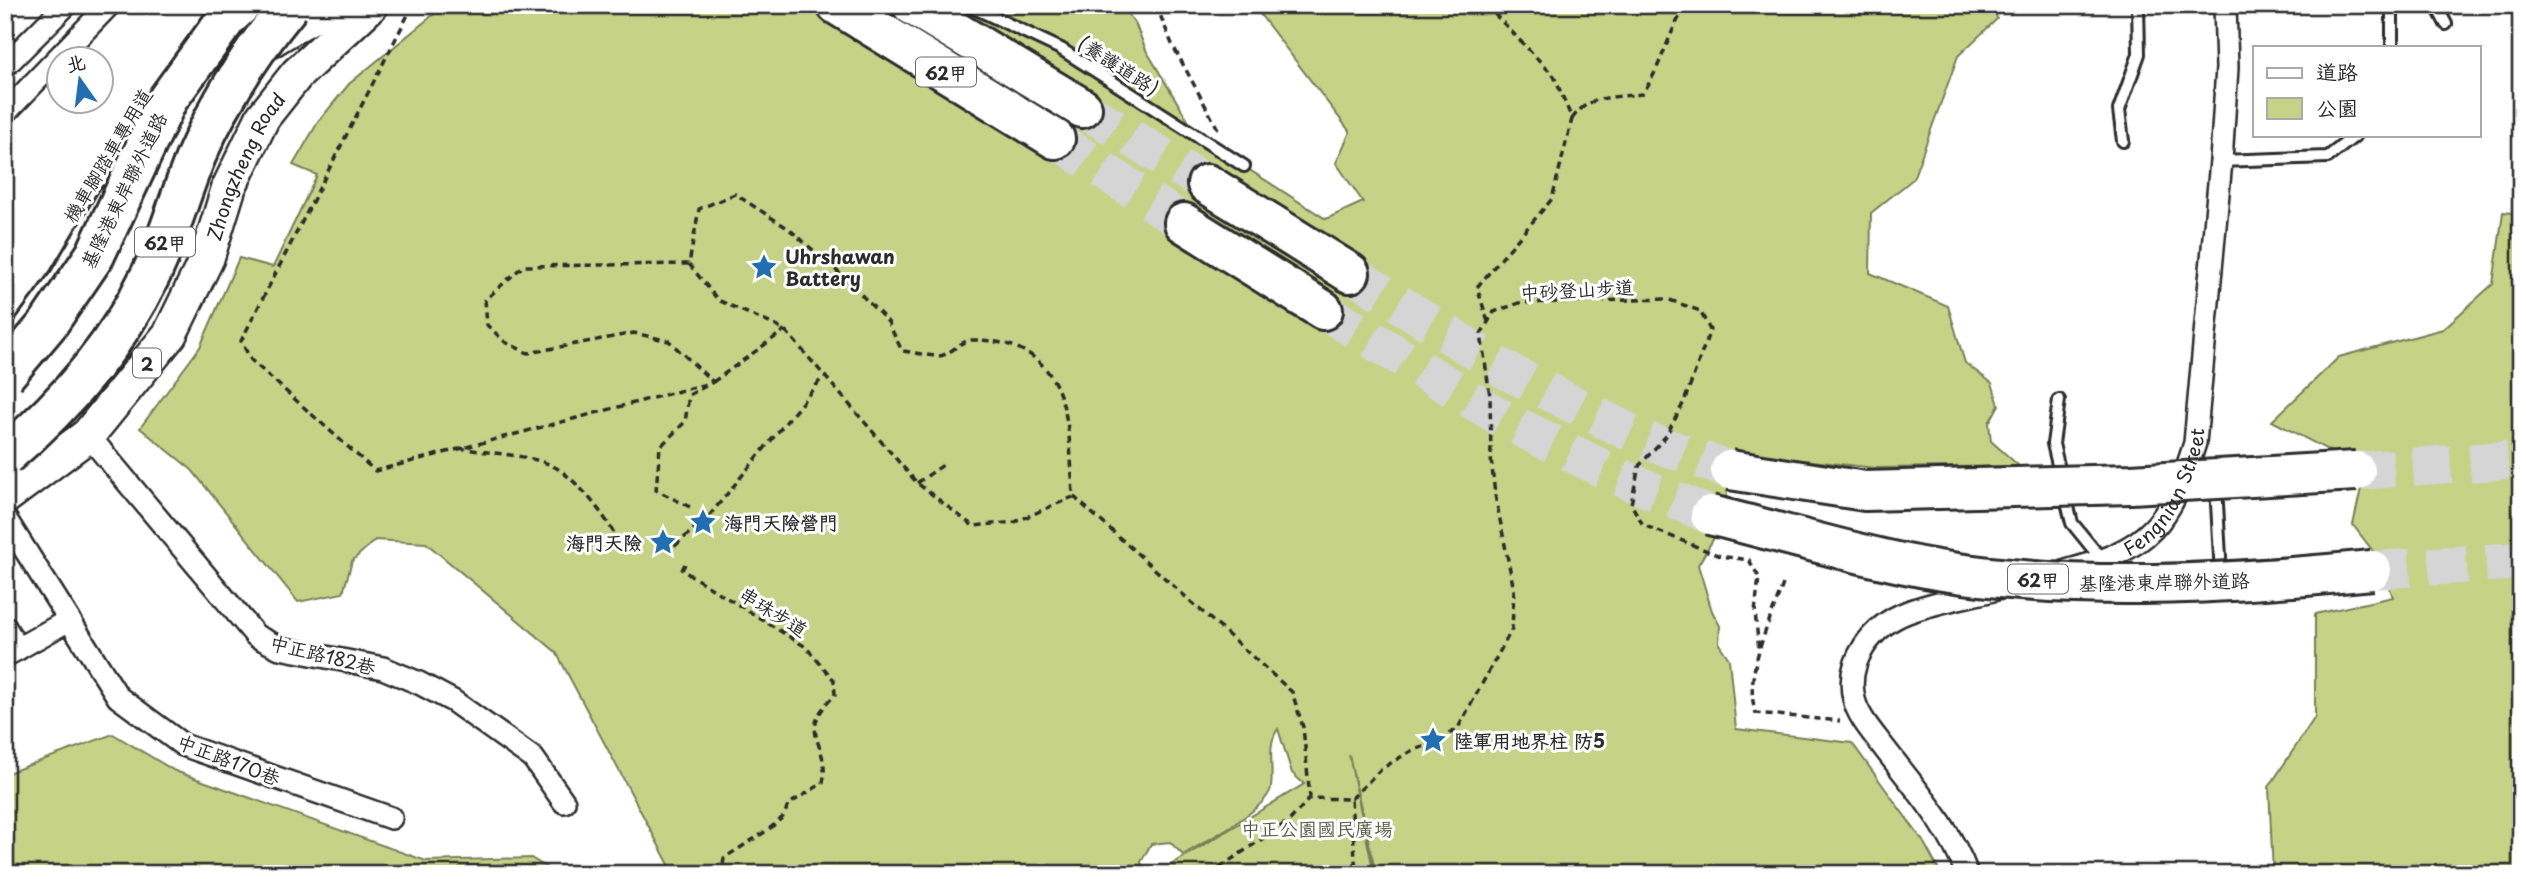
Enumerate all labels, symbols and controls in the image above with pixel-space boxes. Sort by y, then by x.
street label: (養護道路) [1073,28,1165,102]
north arrow [46,46,116,116]
legend [2253,46,2480,136]
text: 北 [63,47,88,78]
text: 道路 [2316,55,2358,87]
road number: 62甲 [916,58,976,86]
street label: 機車腳踏車專用道 [56,83,158,227]
street label: Zhongzheng Road [199,86,291,244]
text: 公園 [2316,91,2358,123]
street label: 基隆港東岸聯外道路 [73,107,173,273]
road number: 62甲 [135,228,195,256]
place label: Uhrshawan Battery [785,242,895,292]
place icon: Uhrshawan Battery [749,252,779,282]
street label: 中砂登山步道 [1519,272,1635,306]
road number: 2 [133,348,161,377]
street label: Fengnian Street [2118,426,2210,562]
place icon: 海門天險營門 [688,507,718,537]
place label: 海門天險營門 [724,508,838,536]
place icon: 海門天險 [648,527,678,557]
place label: 海門天險 [566,528,642,556]
road number: 62甲 [2008,564,2068,594]
street label: 基隆港東岸聯外道路 [2078,566,2250,596]
street label: 串珠步道 [734,579,814,643]
street label: 中正路182巷 [267,627,379,681]
place icon: 陸軍用地界柱 防5 [1418,725,1448,755]
street label: 中正路170巷 [173,726,285,792]
place label: 陸軍用地界柱 防5 [1454,726,1605,754]
park label: 中正公園國民廣場 [1241,814,1393,842]

